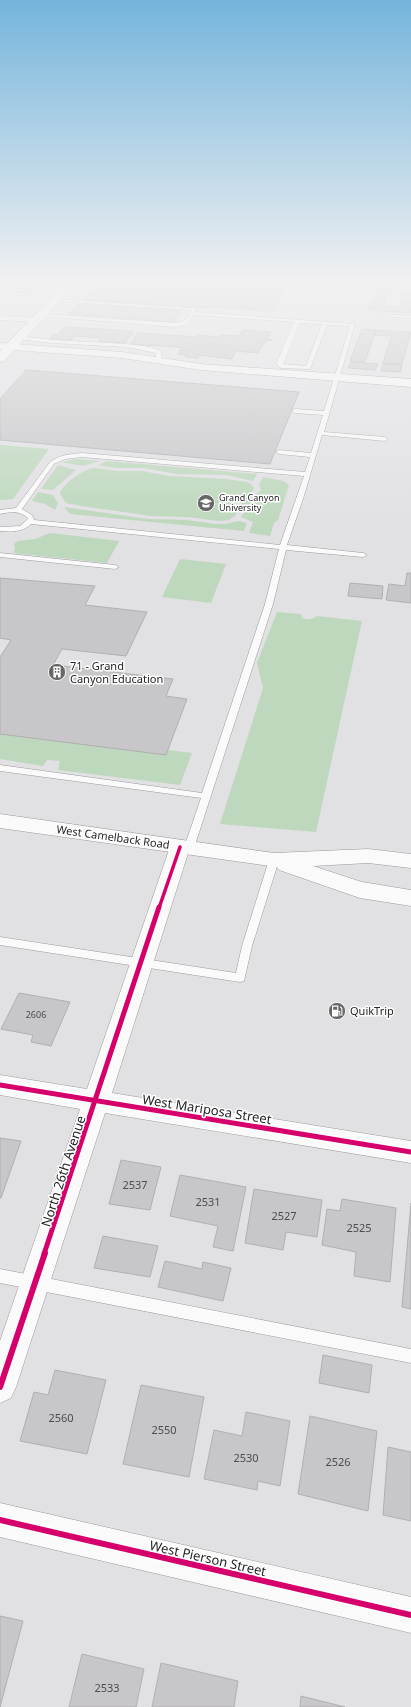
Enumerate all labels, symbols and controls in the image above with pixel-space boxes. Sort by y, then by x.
place label: Grand Canyon University [219,491,279,514]
school or university icon: Grand Canyon University [196,493,216,513]
place label: 71 - Grand Canyon Education [70,658,163,686]
building icon: 71 - Grand Canyon Education [47,662,67,682]
street label: West Camelback Road [56,821,171,852]
fuel station icon: QuikTrip [327,1001,347,1021]
place label: QuikTrip [350,1003,394,1018]
house number: 2606 [26,1008,46,1021]
street label: West Mariposa Street [141,1090,273,1128]
street label: North 26th Avenue [37,1113,89,1229]
house number: 2537 [122,1177,148,1192]
house number: 2531 [195,1194,221,1209]
house number: 2527 [271,1208,297,1223]
house number: 2525 [346,1220,372,1235]
house number: 2560 [48,1410,74,1425]
house number: 2550 [151,1422,177,1437]
house number: 2530 [233,1450,259,1465]
house number: 2526 [325,1454,351,1469]
street label: West Pierson Street [148,1536,268,1580]
house number: 2533 [94,1680,120,1695]

